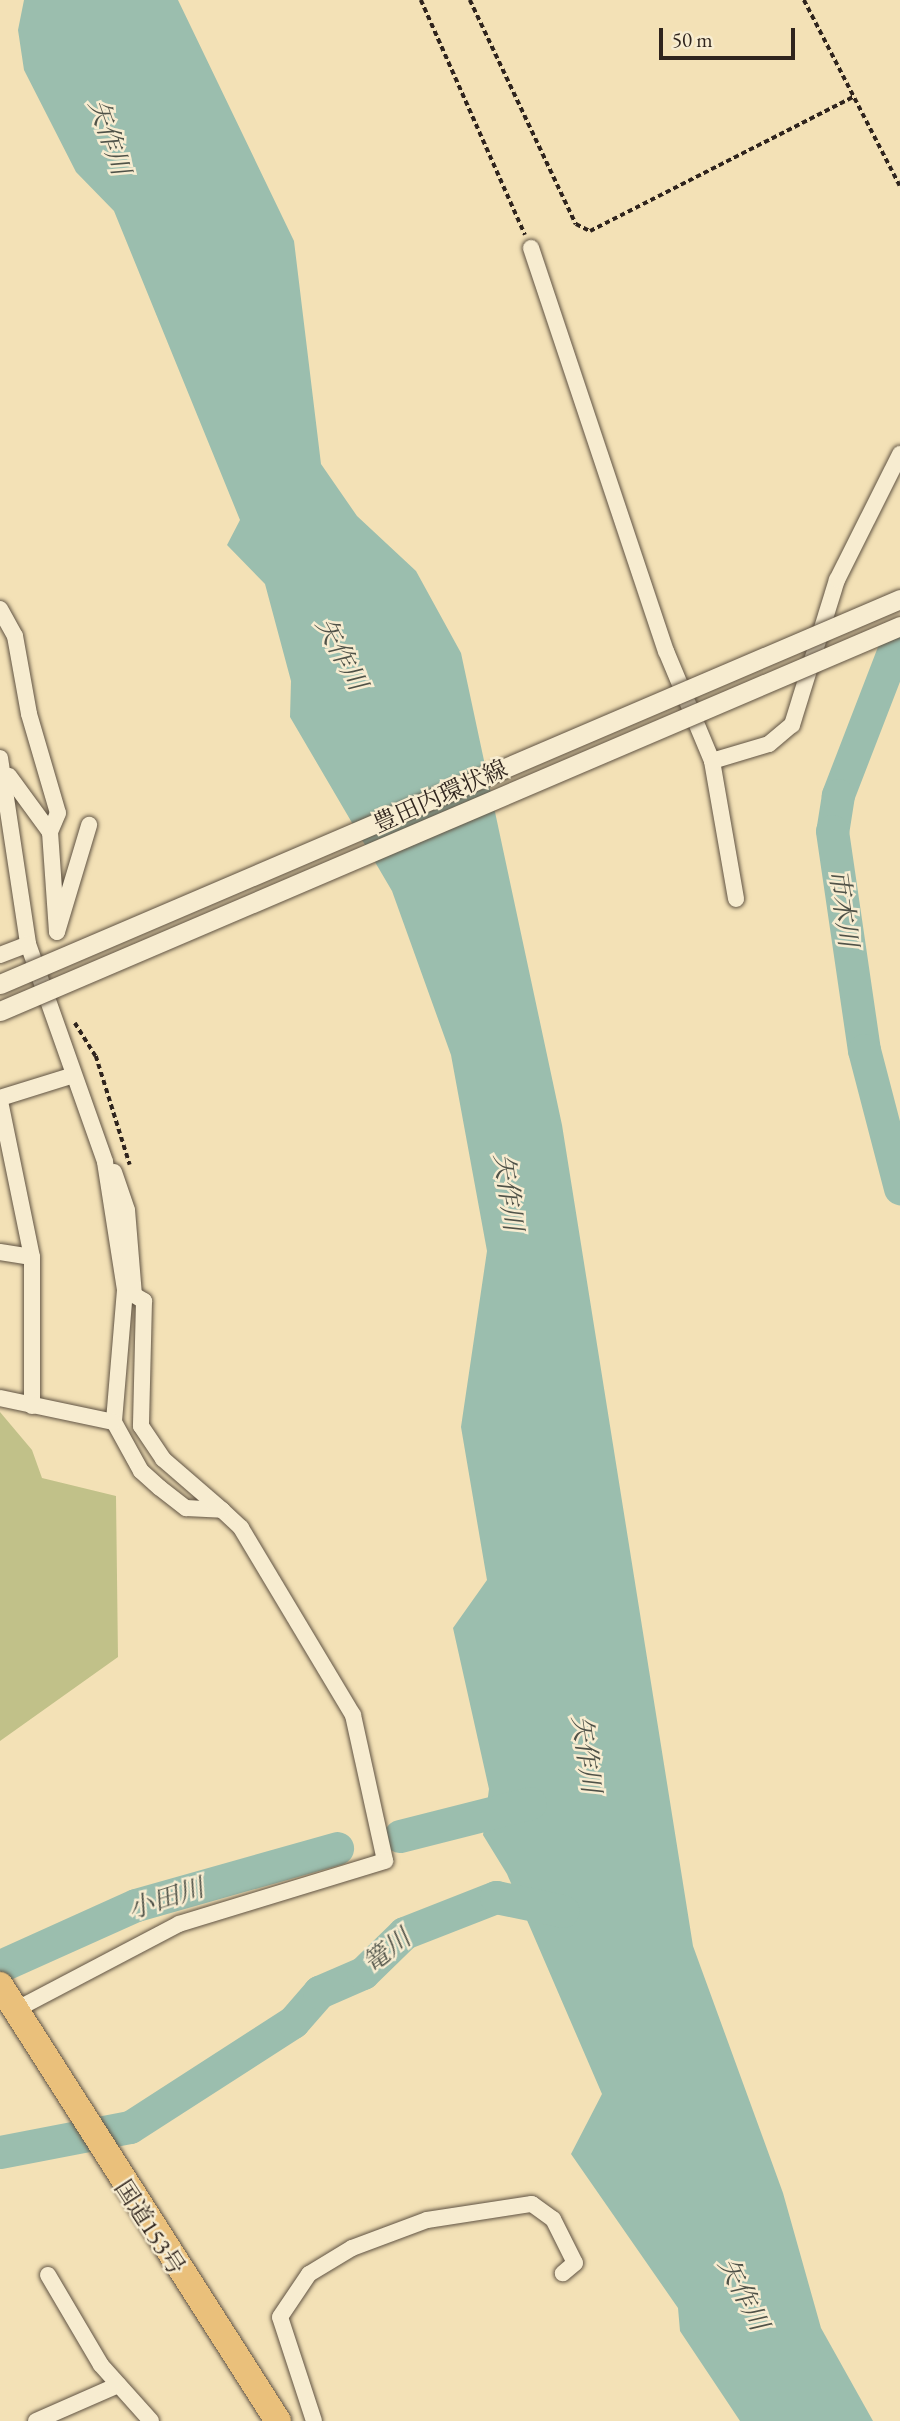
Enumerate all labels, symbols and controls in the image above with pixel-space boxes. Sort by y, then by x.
scale bar [662,14,799,58]
text: 50 m [672,26,713,53]
water label: 矢作川 [82,95,136,179]
water label: 矢作川 [309,612,373,696]
street label: 豊田内環状線 [368,754,512,838]
water label: 市木川 [822,867,864,949]
water label: 矢作川 [487,1151,529,1233]
water label: 矢作川 [565,1713,607,1795]
water label: 小田川 [124,1872,208,1926]
water label: 篭川 [357,1923,417,1979]
street label: 国道153号 [109,2174,191,2280]
water label: 矢作川 [711,2252,775,2336]

